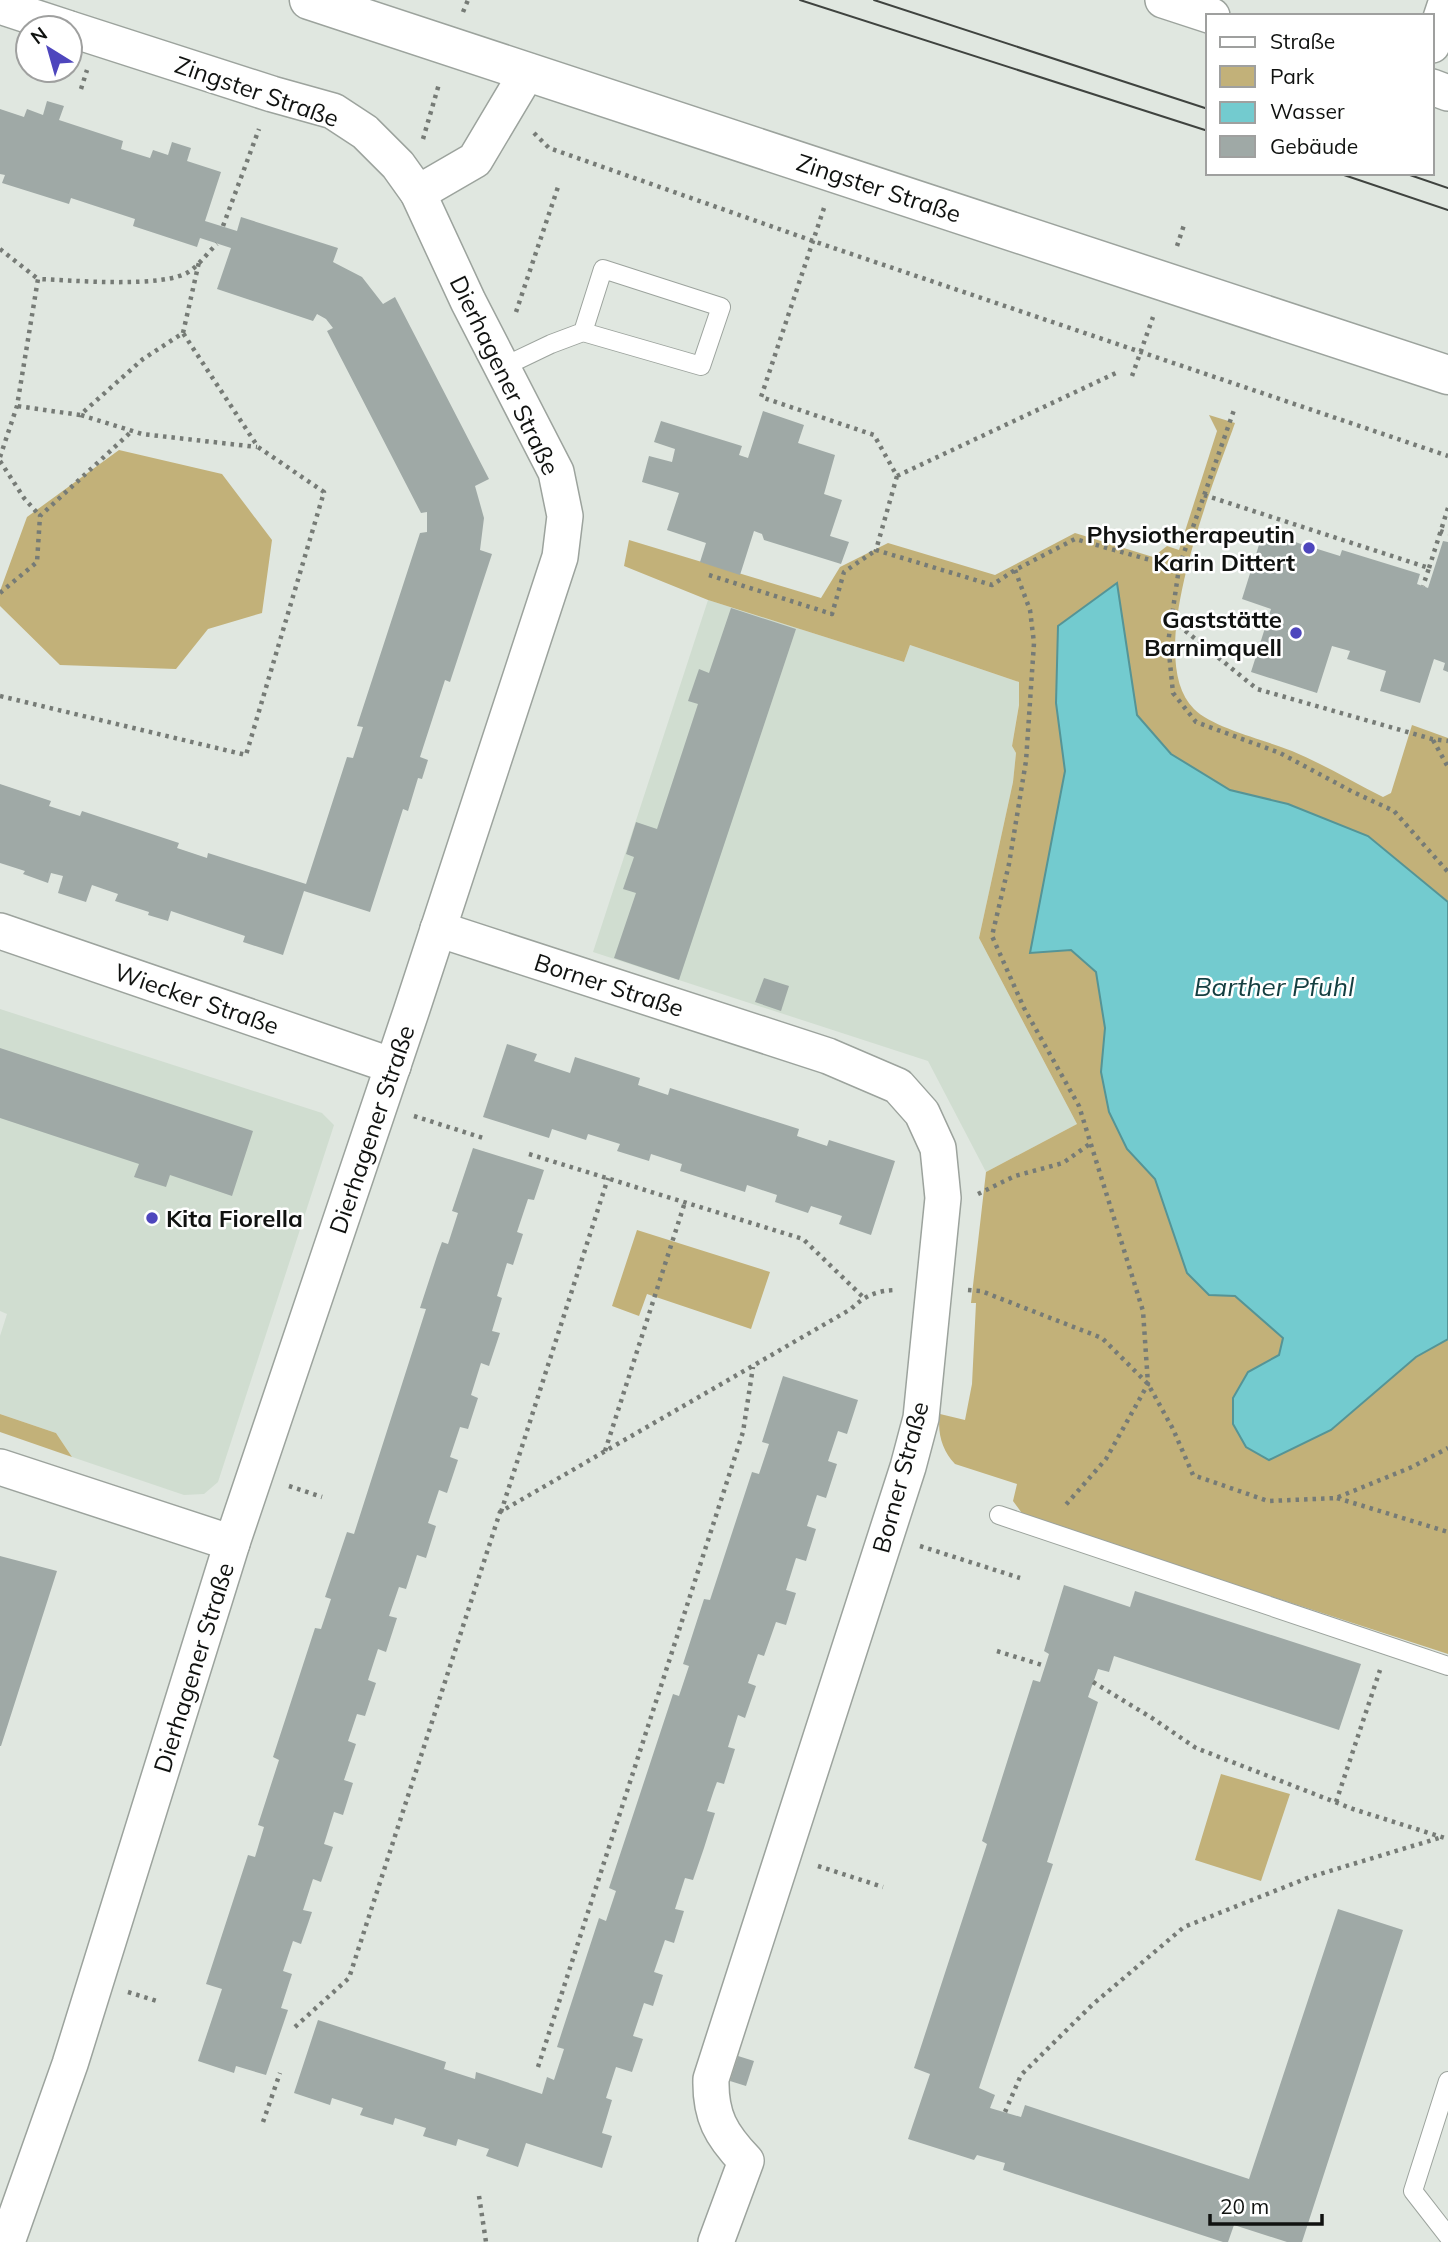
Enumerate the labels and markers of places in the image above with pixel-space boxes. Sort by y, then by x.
place label: Physiotherapeutin Karin Dittert [1086,519,1295,577]
marker: Physiotherapeutin Karin Dittert [1301,540,1317,556]
place label: Gaststätte Barnimquell [1144,604,1282,662]
marker: Gaststätte Barnimquell [1288,625,1304,641]
place label: Kita Fiorella [166,1203,303,1233]
marker: Kita Fiorella [144,1210,160,1226]

